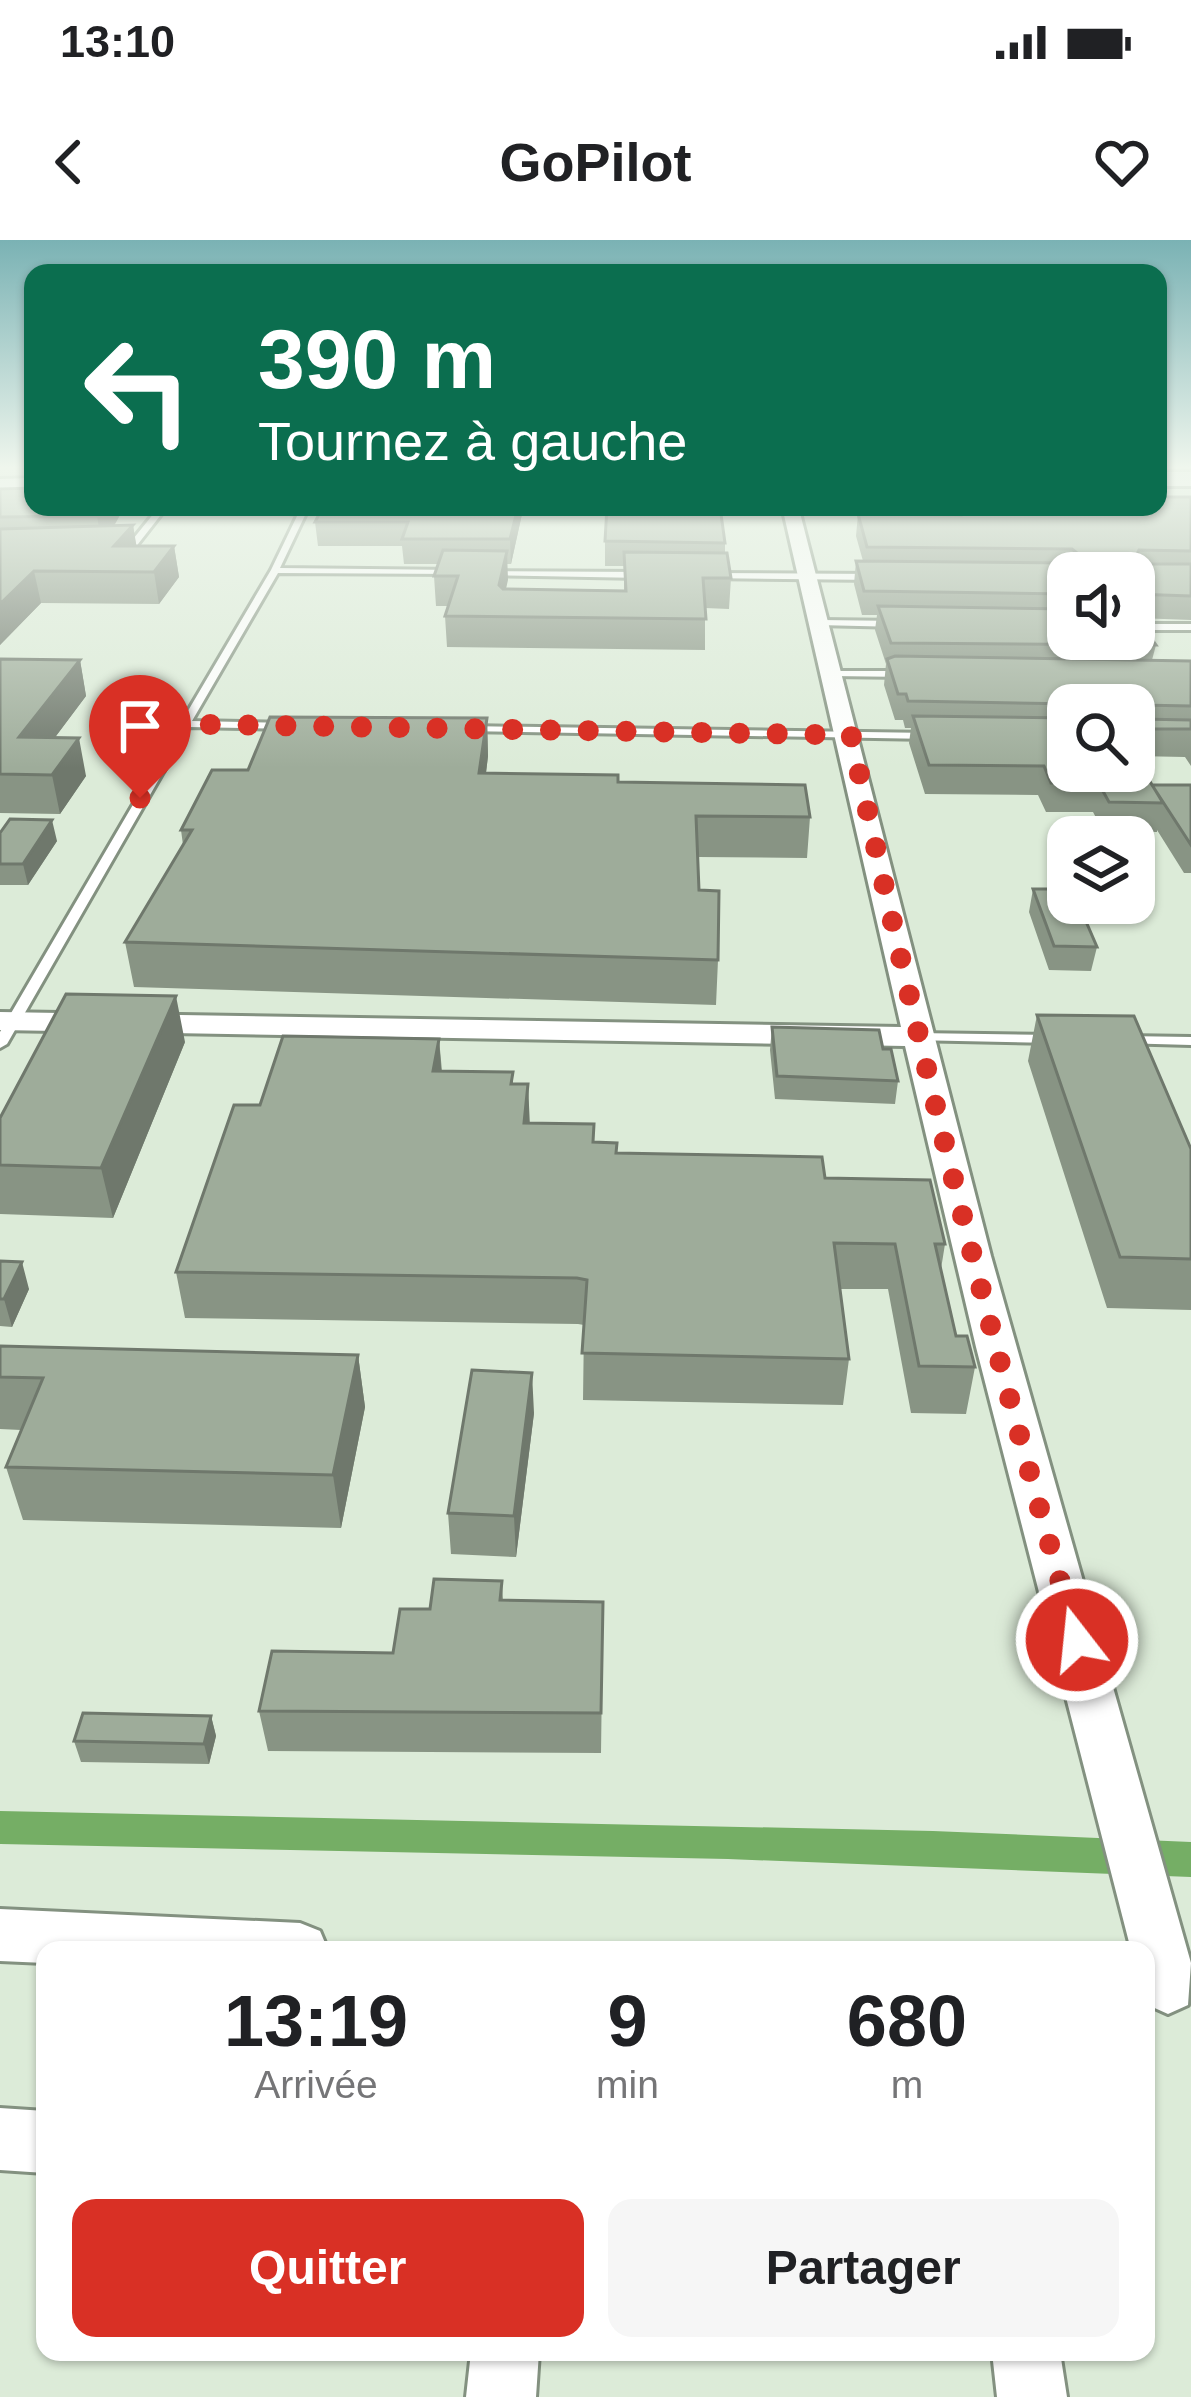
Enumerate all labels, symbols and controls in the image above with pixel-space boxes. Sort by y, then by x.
text: 13:10 [60,16,175,67]
icon: back [36,129,102,195]
icon: heart [1089,129,1155,195]
text: GoPilot [500,132,691,192]
icon: left [60,312,216,468]
text: 390 m [258,312,496,406]
text: Tournez à gauche [258,411,687,471]
map controls [1047,552,1155,924]
button: sound [1047,552,1155,660]
pin [89,675,191,798]
button: search [1047,684,1155,792]
icon: arrive [107,693,173,759]
button: layers [1047,816,1155,924]
position arrow [1014,1577,1140,1703]
text: 13:19 [224,1981,408,2061]
text: 9 [607,1981,648,2061]
text: 680 [847,1981,967,2061]
text: Arrivée [254,2063,378,2106]
text: min [596,2063,659,2106]
text: m [891,2063,923,2106]
button: Quitter [72,2199,584,2337]
button: Partager [608,2199,1119,2337]

